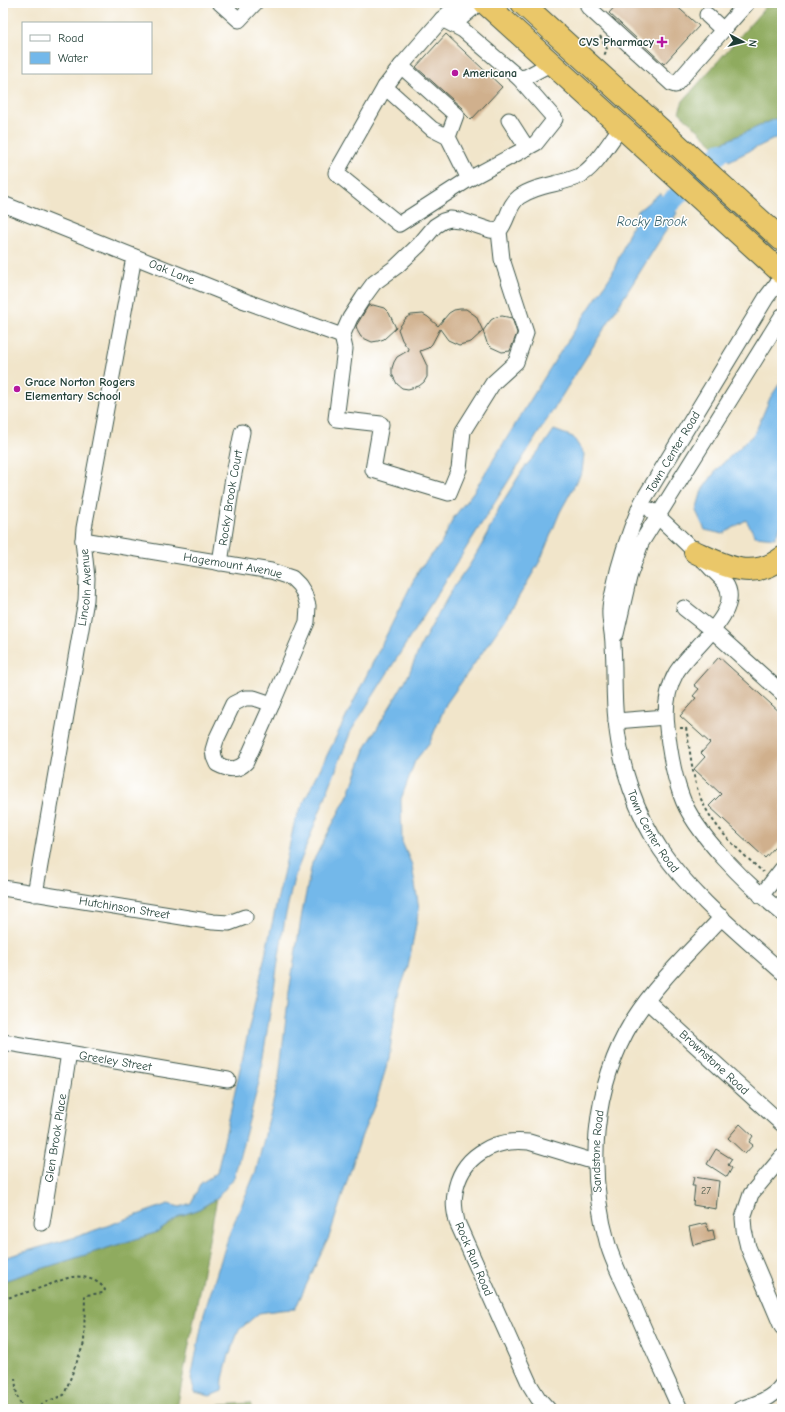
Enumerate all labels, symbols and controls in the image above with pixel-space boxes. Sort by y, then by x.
legend [22,22,152,74]
north arrow [723,22,763,62]
text: Road [58,31,84,45]
place label: CVS Pharmacy [579,35,654,49]
marker: CVS Pharmacy [657,37,667,47]
text: N [746,39,759,48]
text: Water [58,51,88,65]
place label: Americana [463,66,517,80]
marker: Americana [450,68,460,78]
water label: Rocky Brook [617,214,688,229]
street label: Oak Lane [147,256,197,287]
place label: Grace Norton Rogers Elementary School [25,375,135,403]
marker: Grace Norton Rogers Elementary School [12,384,22,394]
street label: Town Center Road [643,409,703,495]
street label: Rocky Brook Court [216,448,246,547]
street label: Lincoln Avenue [75,548,94,627]
street label: Hagemount Avenue [182,550,284,581]
street label: Town Center Road [625,788,682,875]
street label: Hutchinson Street [78,893,171,922]
street label: Brownstone Road [677,1027,752,1097]
street label: Greeley Street [78,1048,153,1074]
street label: Glen Brook Place [42,1093,69,1184]
street label: Sandstone Road [589,1109,607,1193]
house number: 27 [701,1185,711,1197]
street label: Rock Run Road [452,1220,496,1298]

